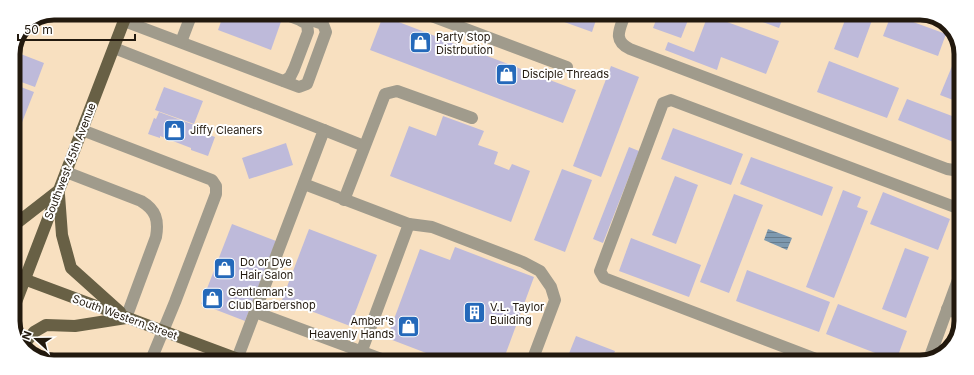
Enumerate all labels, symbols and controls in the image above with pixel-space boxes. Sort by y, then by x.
scale bar [18,16,135,42]
text: 50 m [24,22,53,37]
shop icon: Party Stop Distrbution [407,30,433,56]
place label: Party Stop Distrbution [436,30,493,57]
shop icon: Disciple Threads [493,61,519,87]
place label: Disciple Threads [522,67,609,81]
street label: Southwest 45th Avenue [41,101,99,221]
shop icon: Jiffy Cleaners [161,117,187,143]
place label: Jiffy Cleaners [190,123,262,137]
shop icon: Do or Dye Hair Salon [211,255,237,281]
place label: Do or Dye Hair Salon [240,255,293,282]
shop icon: Gentleman's Club Barbershop [199,285,225,311]
place label: Gentleman's Club Barbershop [228,285,316,312]
street label: South Western Street [71,291,180,343]
building icon: V.L. Taylor Building [462,300,488,326]
place label: V.L. Taylor Building [490,300,544,327]
place label: Amber's Heavenly Hands [309,314,394,341]
shop icon: Amber's Heavenly Hands [396,314,422,340]
north arrow [16,319,56,359]
text: N [19,329,35,342]

